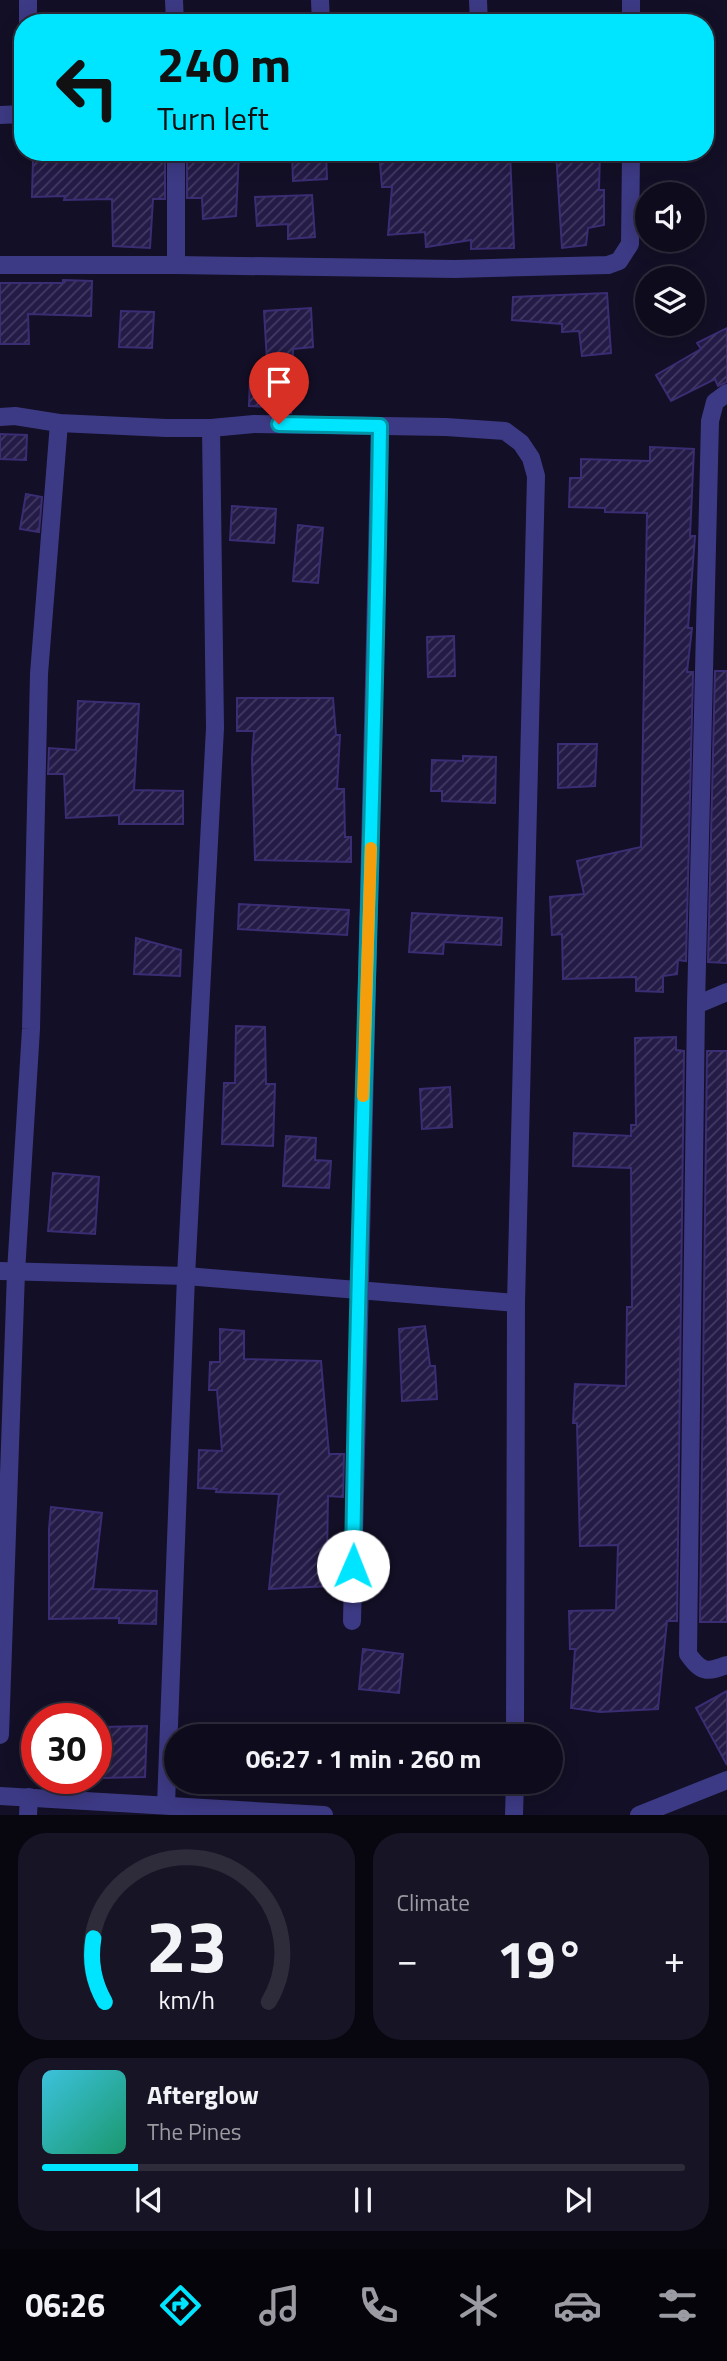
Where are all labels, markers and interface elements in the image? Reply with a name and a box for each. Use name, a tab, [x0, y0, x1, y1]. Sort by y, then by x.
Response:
text: 240 m	[157, 26, 291, 101]
icon: left	[42, 42, 133, 133]
text: Turn left	[157, 94, 269, 142]
map controls	[635, 182, 705, 336]
button: sound	[635, 182, 705, 252]
button: layers	[635, 266, 705, 336]
pin	[249, 352, 309, 424]
icon: arrive	[260, 363, 298, 401]
position arrow	[316, 1529, 390, 1603]
speed limit sign: 30	[21, 1703, 112, 1794]
text: 06:27 · 1 min · 260 m	[246, 1739, 481, 1778]
text: Climate	[397, 1885, 470, 1920]
text: 23	[145, 1891, 227, 2001]
text: 19°	[497, 1919, 584, 1998]
text: −	[397, 1930, 418, 1988]
text: +	[664, 1930, 685, 1988]
text: km/h	[158, 1981, 215, 2019]
text: Afterglow	[147, 2075, 259, 2114]
text: The Pines	[147, 2114, 241, 2149]
icon: previous	[130, 2181, 168, 2219]
icon: pause	[344, 2181, 382, 2219]
icon: next	[559, 2181, 597, 2219]
text: 06:26	[25, 2281, 105, 2329]
icon: directions	[156, 2281, 205, 2330]
icon: music	[255, 2281, 304, 2330]
icon: phone	[354, 2281, 403, 2330]
icon: climate	[454, 2281, 503, 2330]
icon: car	[553, 2281, 602, 2330]
icon: filters	[653, 2281, 702, 2330]

